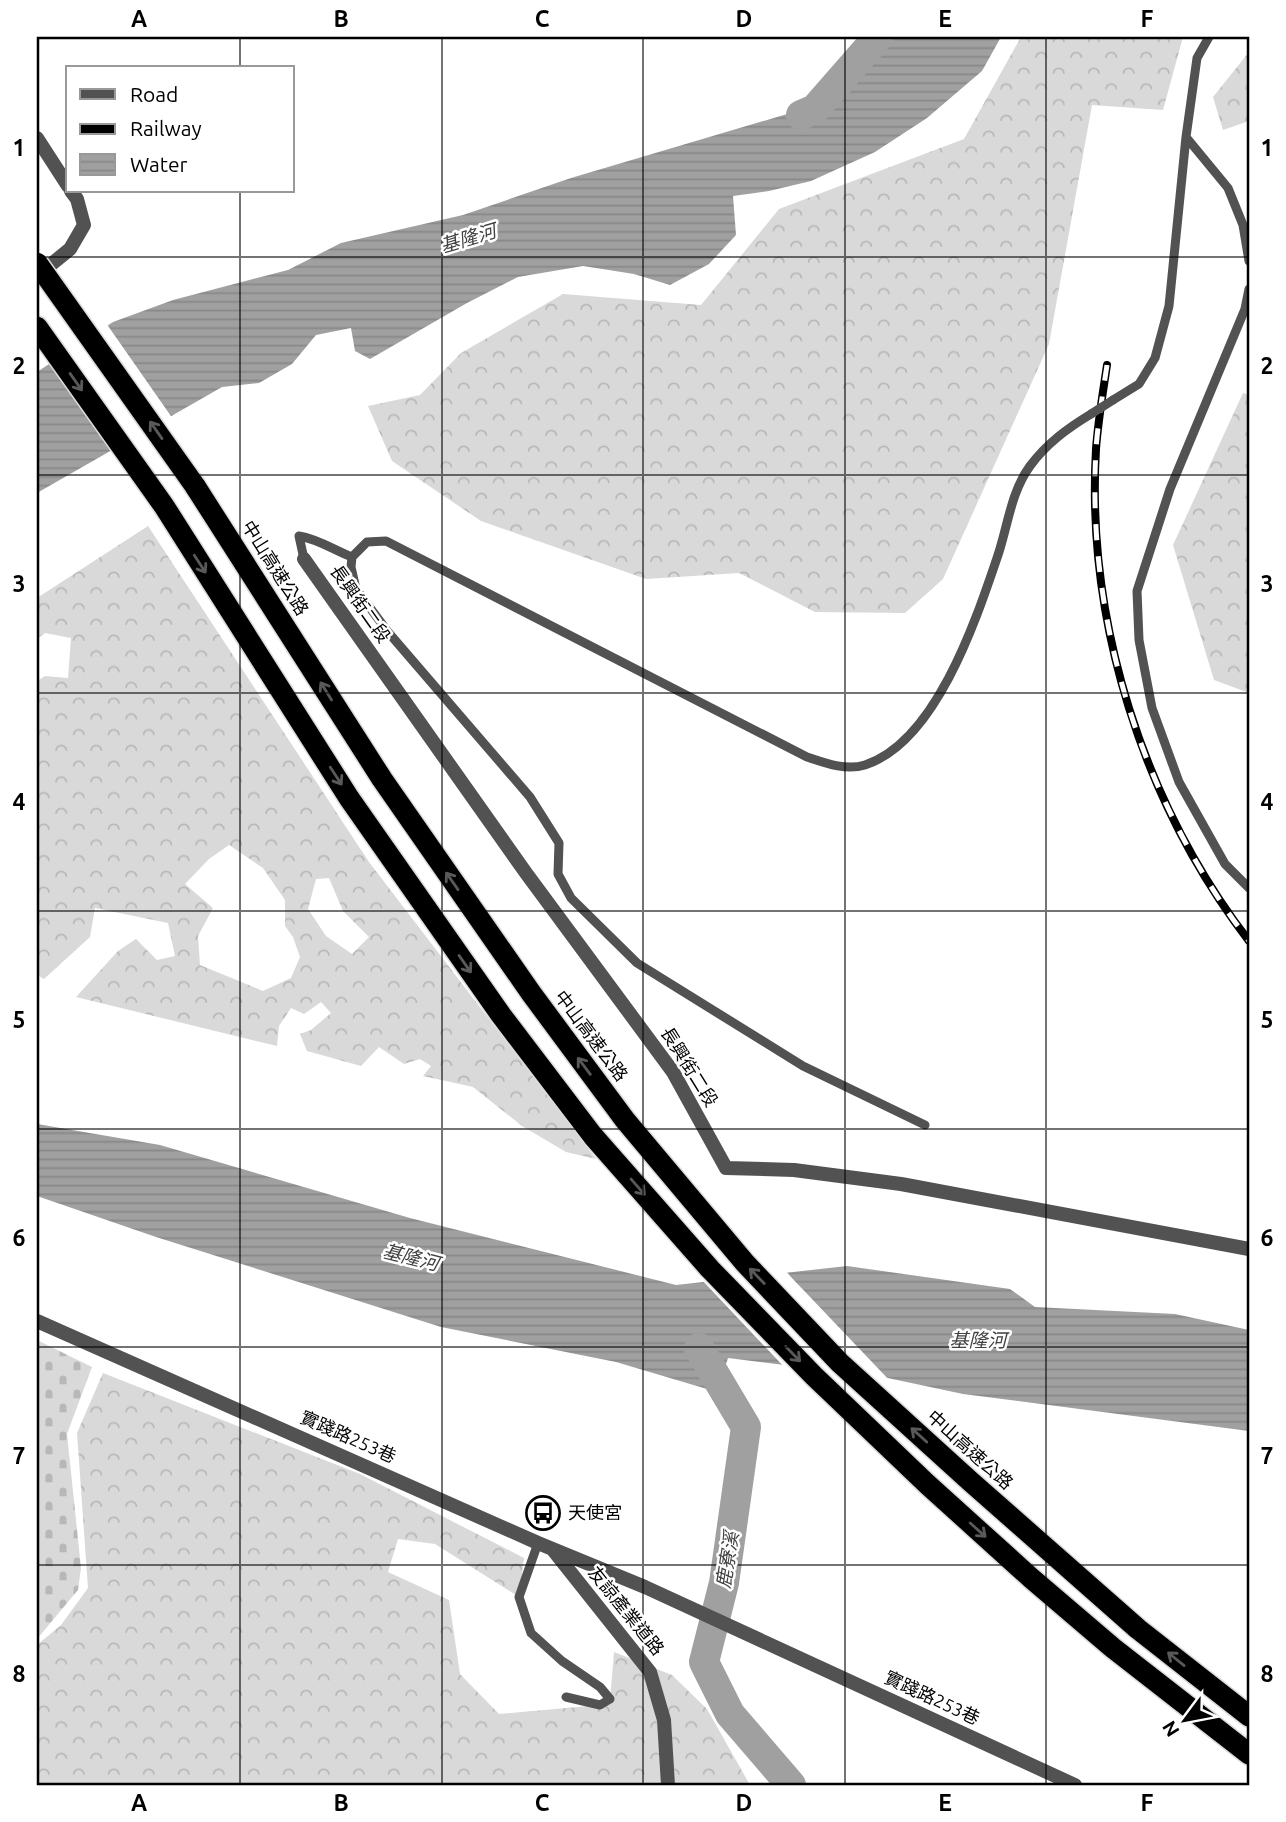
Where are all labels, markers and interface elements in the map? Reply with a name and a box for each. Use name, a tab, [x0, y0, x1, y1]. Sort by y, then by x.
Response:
text: A	[131, 6, 147, 31]
text: B	[333, 6, 349, 31]
text: C	[535, 6, 550, 31]
text: D	[736, 6, 752, 31]
text: E	[938, 6, 952, 31]
text: F	[1141, 6, 1154, 31]
legend	[66, 66, 294, 192]
text: Road	[130, 82, 178, 106]
text: Railway	[130, 116, 202, 140]
text: 1	[13, 135, 25, 160]
text: 1	[1261, 135, 1273, 160]
text: Water	[130, 152, 188, 176]
water label: 基隆河	[438, 218, 502, 257]
text: 2	[13, 353, 25, 378]
text: 2	[1261, 353, 1273, 378]
one-way arrow	[69, 372, 83, 391]
one-way arrow	[148, 421, 163, 440]
street label: 中山高速公路	[239, 516, 313, 619]
one-way arrow	[193, 554, 208, 573]
street label: 長興街二段	[327, 561, 395, 646]
text: 3	[13, 571, 25, 596]
text: 3	[1261, 571, 1273, 596]
one-way arrow	[319, 682, 333, 702]
one-way arrow	[329, 766, 343, 786]
text: 4	[13, 789, 26, 814]
text: 4	[1261, 789, 1274, 814]
one-way arrow	[445, 871, 459, 891]
one-way arrow	[458, 953, 472, 973]
street label: 中山高速公路	[551, 986, 632, 1085]
text: 5	[13, 1007, 25, 1032]
text: 5	[1261, 1007, 1273, 1032]
street label: 長興街二段	[658, 1023, 722, 1110]
one-way arrow	[577, 1057, 592, 1075]
one-way arrow	[630, 1178, 646, 1196]
text: 6	[13, 1225, 26, 1250]
text: 6	[1261, 1225, 1274, 1250]
water label: 基隆河	[381, 1239, 445, 1276]
one-way arrow	[749, 1268, 766, 1285]
water label: 基隆河	[949, 1329, 1010, 1351]
one-way arrow	[784, 1345, 801, 1362]
street label: 實踐路253巷	[298, 1406, 399, 1466]
street label: 中山高速公路	[924, 1406, 1017, 1493]
one-way arrow	[910, 1427, 928, 1443]
text: 7	[13, 1443, 25, 1468]
text: 7	[1261, 1443, 1273, 1468]
bus stop icon: 天使宮	[524, 1494, 562, 1532]
place label: 天使宮	[568, 1502, 622, 1522]
one-way arrow	[968, 1522, 986, 1538]
water label: 鹿寮溪	[712, 1527, 743, 1590]
street label: 友諒產業道路	[585, 1562, 669, 1659]
one-way arrow	[1168, 1652, 1186, 1667]
text: 8	[13, 1661, 25, 1686]
text: 8	[1261, 1661, 1273, 1686]
street label: 實踐路253巷	[882, 1666, 983, 1728]
north arrow	[1150, 1686, 1220, 1756]
text: N	[1157, 1717, 1184, 1741]
text: A	[131, 1790, 147, 1815]
text: B	[333, 1790, 349, 1815]
text: C	[535, 1790, 550, 1815]
text: D	[736, 1790, 752, 1815]
text: E	[938, 1790, 952, 1815]
text: F	[1141, 1790, 1154, 1815]

